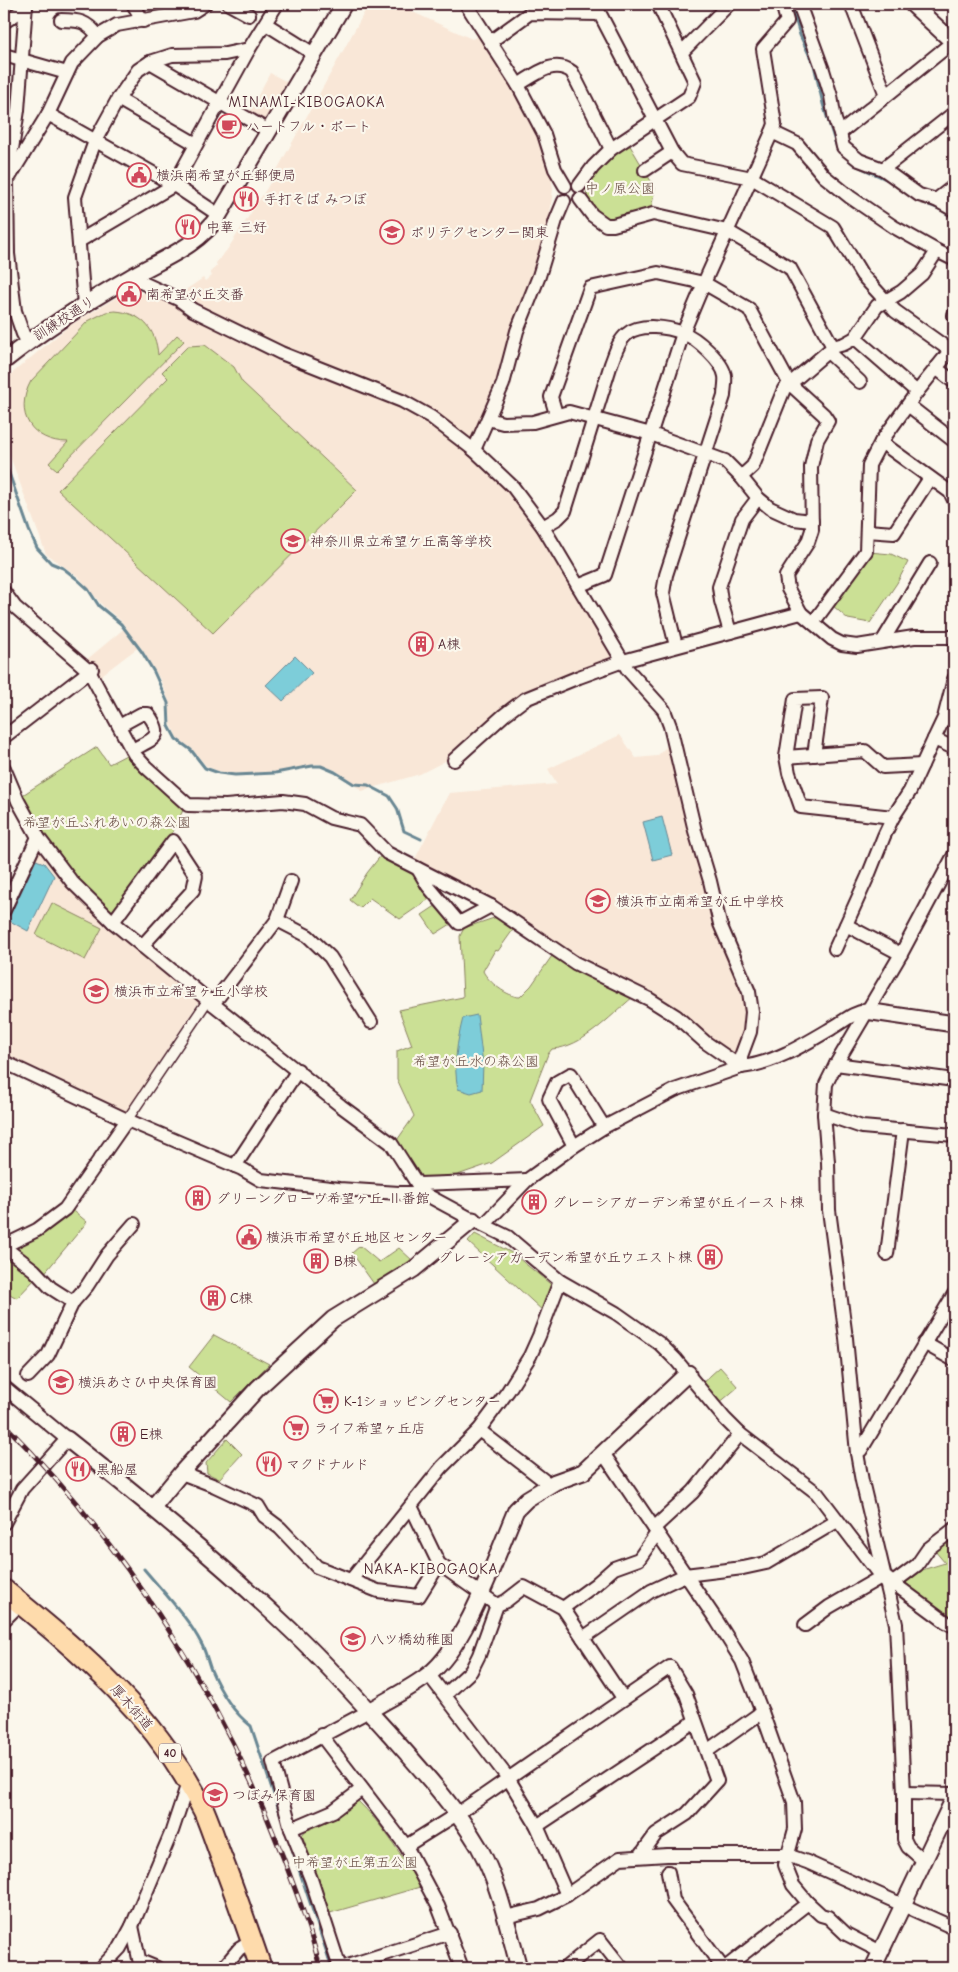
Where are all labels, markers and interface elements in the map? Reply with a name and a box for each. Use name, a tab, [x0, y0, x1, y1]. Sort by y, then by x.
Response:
district label: MINAMI-KIBOGAOKA	[229, 93, 385, 111]
cafe icon: ハートフル・ポート	[216, 113, 242, 139]
place label: ハートフル・ポート	[246, 118, 371, 135]
public building icon: 横浜南希望が丘郵便局	[126, 162, 152, 188]
place label: 横浜南希望が丘郵便局	[156, 167, 296, 184]
park label: 中ノ原公園	[585, 180, 655, 197]
restaurant icon: 手打そば みつぼ	[233, 186, 259, 212]
place label: 手打そば みつぼ	[264, 191, 367, 208]
restaurant icon: 中華 三好	[175, 214, 201, 240]
place label: 中華 三好	[206, 219, 267, 236]
school or university icon: ポリテクセンター関東	[379, 219, 405, 245]
place label: ポリテクセンター関東	[410, 224, 549, 241]
public building icon: 南希望が丘交番	[116, 281, 142, 307]
place label: 南希望が丘交番	[146, 286, 244, 303]
street label: 訓練校通り	[30, 292, 98, 345]
school or university icon: 神奈川県立希望ケ丘高等学校	[280, 528, 306, 554]
place label: 神奈川県立希望ケ丘高等学校	[310, 533, 492, 550]
building icon: A棟	[408, 631, 434, 657]
place label: A棟	[438, 636, 461, 653]
park label: 希望が丘ふれあいの森公園	[23, 814, 191, 831]
school or university icon: 横浜市立南希望が丘中学校	[585, 888, 611, 914]
place label: 横浜市立南希望が丘中学校	[616, 893, 784, 910]
school or university icon: 横浜市立希望ヶ丘小学校	[83, 978, 109, 1004]
place label: 横浜市立希望ヶ丘小学校	[114, 983, 268, 1000]
park label: 希望が丘水の森公園	[413, 1053, 539, 1070]
building icon: グリーングローヴ希望ヶ丘 Ⅱ番館	[185, 1185, 211, 1211]
building icon: グレーシアガーデン希望が丘イースト棟	[521, 1189, 547, 1215]
place label: グリーングローヴ希望ヶ丘 Ⅱ番館	[216, 1190, 430, 1207]
place label: グレーシアガーデン希望が丘イースト棟	[552, 1194, 805, 1211]
public building icon: 横浜市希望が丘地区センター	[236, 1224, 262, 1250]
place label: 横浜市希望が丘地区センター	[266, 1229, 447, 1246]
building icon: グレーシアガーデン希望が丘ウエスト棟	[697, 1244, 723, 1270]
building icon: B棟	[303, 1248, 329, 1274]
place label: グレーシアガーデン希望が丘ウエスト棟	[438, 1249, 693, 1266]
place label: B棟	[334, 1253, 358, 1270]
building icon: C棟	[200, 1285, 226, 1311]
place label: C棟	[230, 1290, 254, 1307]
school or university icon: 横浜あさひ中央保育園	[48, 1369, 74, 1395]
place label: 横浜あさひ中央保育園	[78, 1374, 217, 1391]
supermarket icon: K-1ショッピングセンター	[313, 1388, 339, 1414]
place label: K-1ショッピングセンター	[344, 1393, 501, 1410]
supermarket icon: ライフ希望ヶ丘店	[283, 1415, 309, 1441]
place label: ライフ希望ヶ丘店	[314, 1420, 425, 1437]
building icon: E棟	[110, 1421, 136, 1447]
place label: E棟	[140, 1426, 163, 1443]
restaurant icon: マクドナルド	[256, 1451, 282, 1477]
restaurant icon: 黒船屋	[65, 1456, 91, 1482]
place label: マクドナルド	[286, 1456, 369, 1473]
place label: 黒船屋	[96, 1461, 138, 1478]
district label: NAKA-KIBOGAOKA	[364, 1560, 498, 1578]
school or university icon: 八ツ橋幼稚園	[340, 1626, 366, 1652]
place label: 八ツ橋幼稚園	[370, 1631, 454, 1648]
street label: 厚木街道	[107, 1681, 156, 1734]
road number: 40	[159, 1744, 181, 1762]
school or university icon: つぼみ保育園	[202, 1782, 228, 1808]
place label: つぼみ保育園	[232, 1787, 316, 1804]
park label: 中希望が丘第五公園	[292, 1854, 418, 1871]

